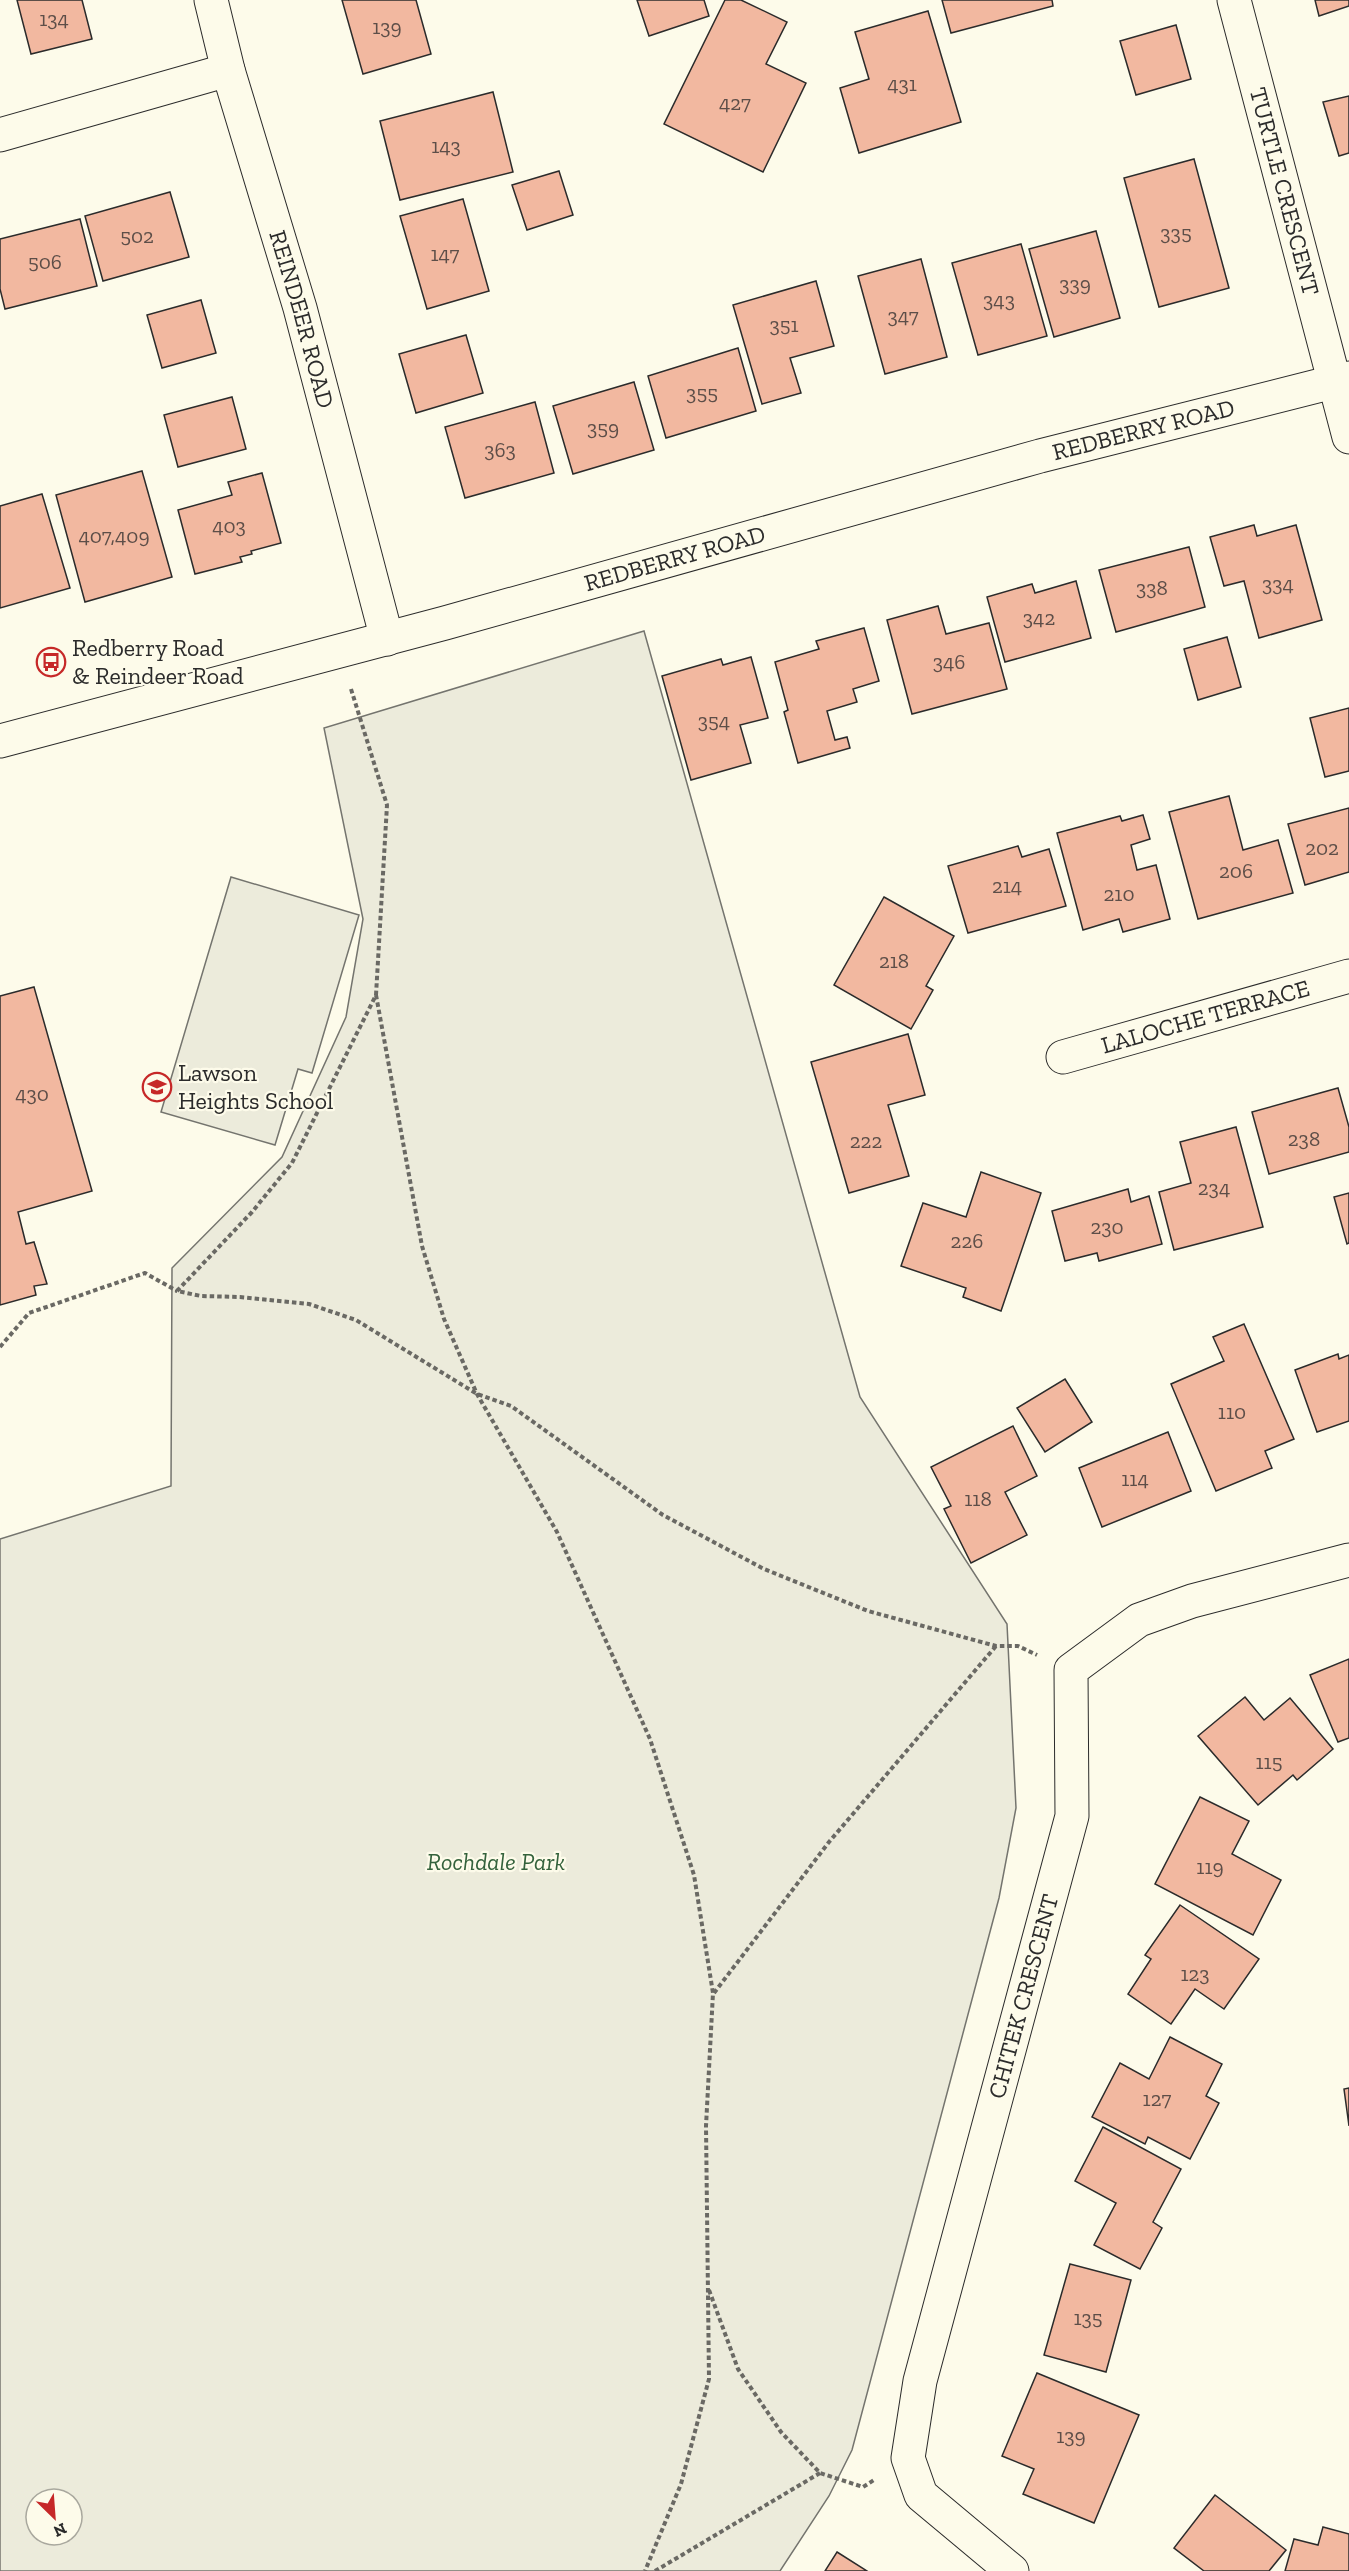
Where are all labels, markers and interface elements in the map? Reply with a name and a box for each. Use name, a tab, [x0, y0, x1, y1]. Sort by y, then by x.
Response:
house number: 134	[39, 6, 69, 31]
house number: 139	[372, 14, 402, 39]
house number: 431	[887, 71, 917, 96]
street label: TURTLE CRESCENT	[1244, 84, 1326, 299]
house number: 427	[719, 90, 751, 115]
house number: 143	[431, 133, 461, 158]
house number: 335	[1160, 220, 1192, 245]
house number: 502	[120, 223, 154, 248]
street label: REINDEER ROAD	[263, 227, 341, 411]
house number: 147	[431, 241, 460, 266]
house number: 506	[28, 249, 62, 274]
house number: 339	[1059, 271, 1091, 296]
house number: 343	[983, 287, 1015, 312]
house number: 347	[887, 303, 919, 328]
house number: 351	[769, 312, 799, 337]
house number: 355	[686, 380, 718, 405]
street label: REDBERRY ROAD	[1049, 393, 1237, 466]
house number: 359	[587, 415, 619, 440]
house number: 363	[484, 437, 516, 462]
house number: 403	[212, 513, 246, 538]
street label: REDBERRY ROAD	[581, 519, 768, 597]
house number: 407,409	[78, 523, 150, 548]
house number: 334	[1262, 571, 1294, 596]
house number: 338	[1136, 575, 1168, 600]
house number: 342	[1023, 605, 1055, 630]
place label: Redberry Road & Reindeer Road	[72, 633, 244, 690]
bus stop icon: Redberry Road & Reindeer Road	[35, 646, 67, 678]
house number: 346	[933, 649, 965, 674]
house number: 354	[698, 708, 730, 733]
house number: 202	[1305, 835, 1339, 860]
house number: 206	[1219, 858, 1253, 883]
house number: 214	[992, 873, 1022, 898]
house number: 210	[1104, 881, 1135, 906]
house number: 218	[879, 948, 909, 973]
street label: LALOCHE TERRACE	[1098, 973, 1313, 1059]
place label: Lawson Heights School	[178, 1058, 333, 1115]
school or university icon: Lawson Heights School	[141, 1071, 173, 1103]
house number: 430	[15, 1081, 49, 1106]
house number: 238	[1288, 1126, 1320, 1151]
house number: 222	[850, 1128, 882, 1153]
house number: 234	[1198, 1175, 1230, 1200]
house number: 230	[1090, 1214, 1124, 1239]
house number: 226	[951, 1228, 983, 1253]
house number: 110	[1218, 1399, 1246, 1424]
house number: 114	[1121, 1466, 1149, 1491]
house number: 118	[964, 1486, 992, 1511]
house number: 115	[1256, 1749, 1282, 1774]
park label: Rochdale Park	[427, 1847, 565, 1876]
house number: 119	[1196, 1854, 1224, 1879]
street label: CHITEK CRESCENT	[982, 1891, 1064, 2102]
house number: 123	[1180, 1961, 1210, 1986]
house number: 127	[1143, 2086, 1172, 2111]
house number: 135	[1073, 2305, 1103, 2330]
house number: 139	[1056, 2423, 1086, 2448]
north arrow	[24, 2487, 84, 2547]
text: N	[51, 2519, 70, 2541]

